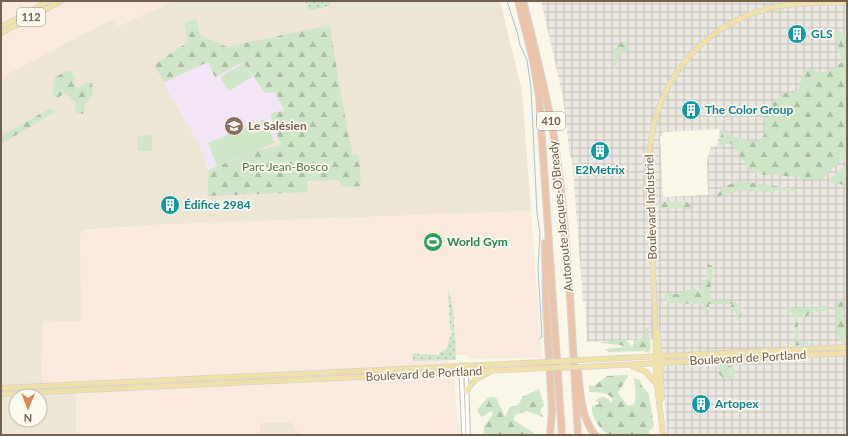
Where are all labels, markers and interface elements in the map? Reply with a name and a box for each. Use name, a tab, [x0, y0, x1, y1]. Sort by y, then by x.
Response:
road number: 112	[17, 8, 45, 26]
building icon: GLS	[786, 23, 808, 45]
place label: GLS	[811, 26, 833, 41]
building icon: The Color Group	[680, 99, 702, 121]
place label: The Color Group	[705, 102, 793, 117]
road number: 410	[537, 112, 565, 130]
school or university icon: Le Salésien	[223, 115, 245, 137]
place label: Le Salésien	[248, 118, 307, 133]
street label: Autoroute Jacques-O'Bready	[545, 139, 576, 292]
building icon: E2Metrix	[589, 140, 611, 162]
street label: Boulevard Industriel	[641, 154, 660, 260]
park label: Parc Jean-Bosco	[242, 159, 328, 174]
place label: E2Metrix	[575, 162, 626, 177]
building icon: Édifice 2984	[159, 194, 181, 216]
place label: Édifice 2984	[184, 197, 251, 212]
sports icon: World Gym	[422, 231, 444, 253]
place label: World Gym	[447, 234, 508, 249]
street label: Boulevard de Portland	[689, 347, 807, 368]
street label: Boulevard de Portland	[365, 363, 483, 384]
north arrow	[8, 388, 48, 428]
building icon: Artopex	[690, 393, 712, 415]
place label: Artopex	[714, 396, 759, 411]
text: N	[23, 412, 32, 425]

